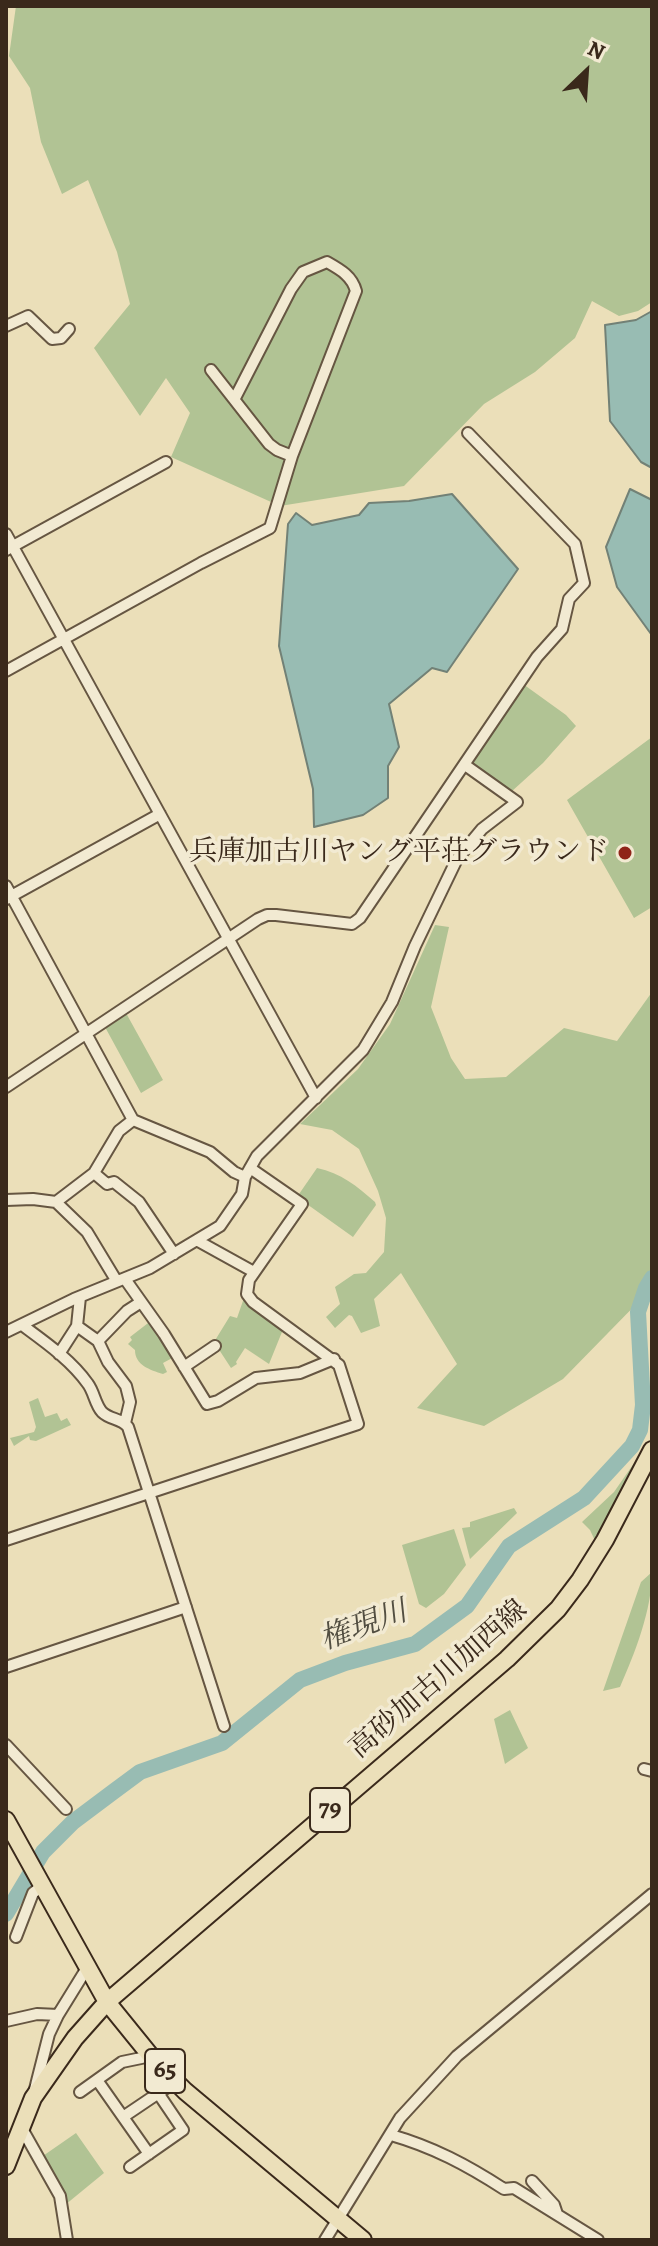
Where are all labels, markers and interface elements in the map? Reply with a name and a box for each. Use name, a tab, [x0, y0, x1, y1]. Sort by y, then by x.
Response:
north arrow	[546, 32, 626, 112]
text: N	[583, 33, 610, 67]
place label: 兵庫加古川ヤング平荘グラウンド	[189, 836, 609, 870]
marker: 兵庫加古川ヤング平荘グラウンド	[616, 844, 634, 862]
street label: 高砂加古川加西線	[343, 1594, 535, 1766]
water label: 権現川	[316, 1595, 412, 1659]
road number: 79	[310, 1788, 350, 1832]
road number: 65	[145, 2049, 185, 2093]

